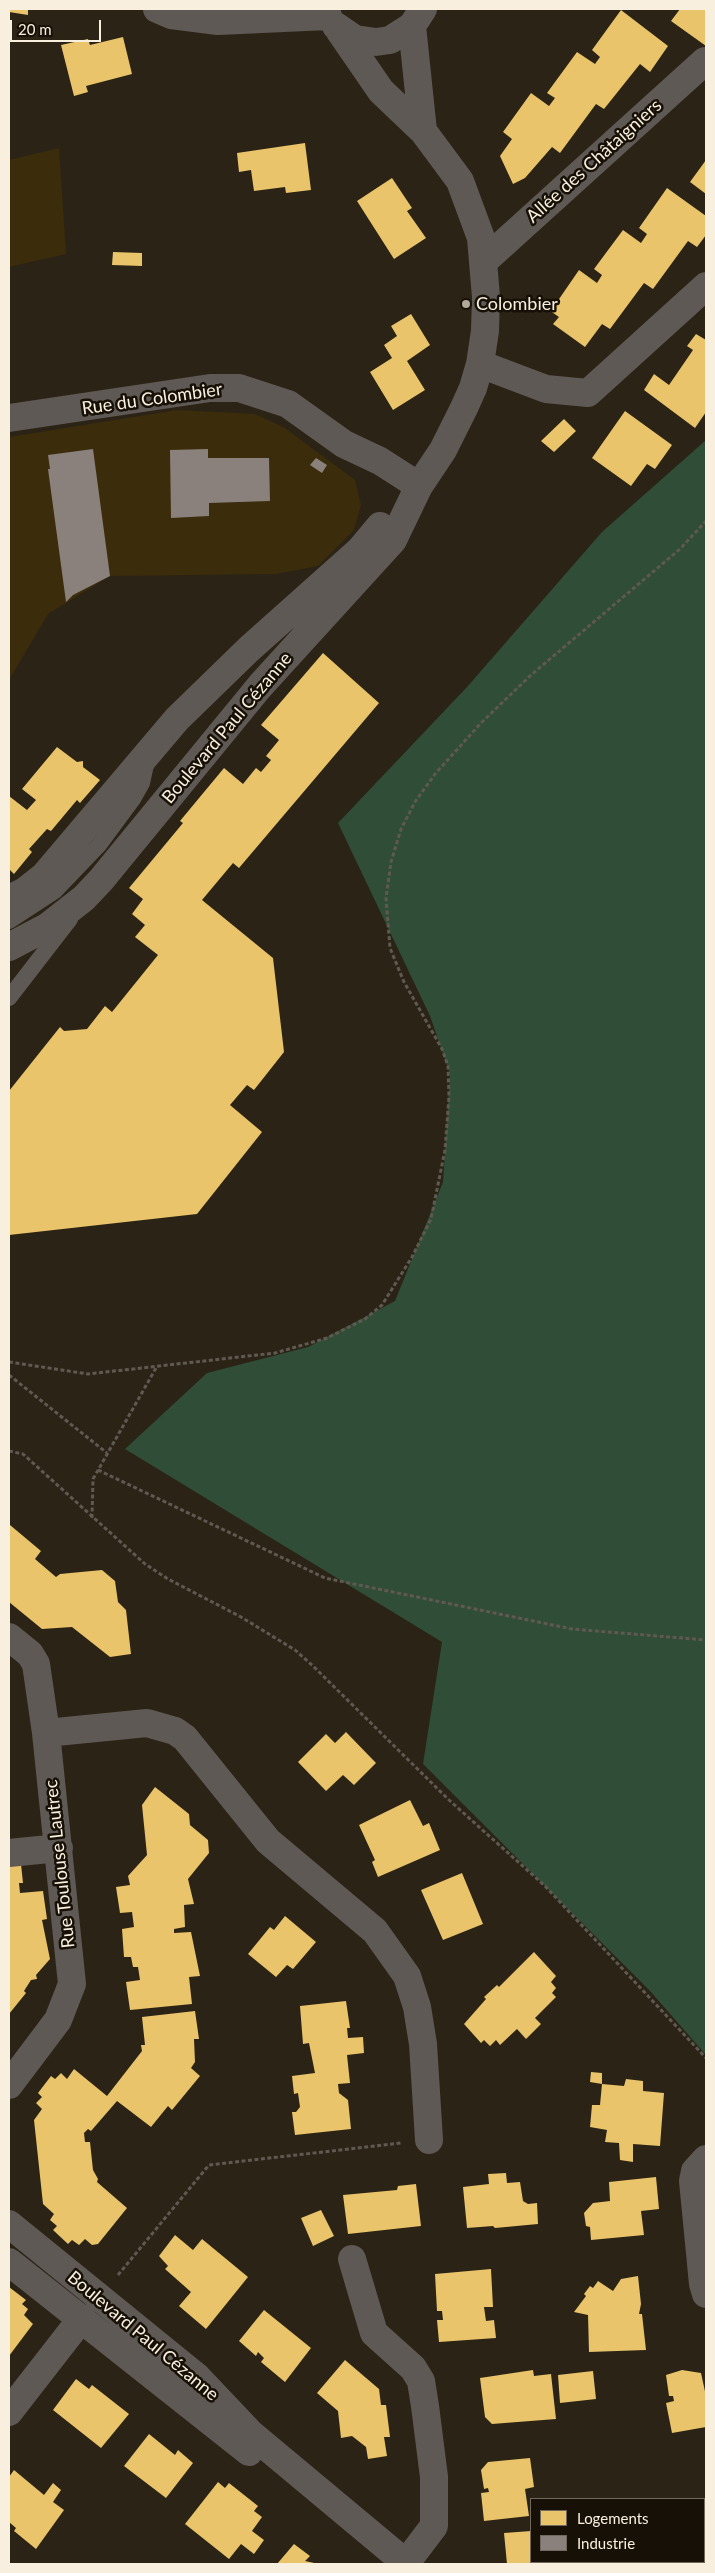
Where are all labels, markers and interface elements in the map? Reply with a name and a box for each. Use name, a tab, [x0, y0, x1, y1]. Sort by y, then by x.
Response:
scale bar	[12, 10, 104, 42]
text: 20 m	[18, 20, 52, 38]
street label: Allée des Châtaigniers	[522, 95, 666, 227]
place label: Colombier	[476, 293, 558, 315]
marker: Colombier	[460, 298, 472, 310]
street label: Rue du Colombier	[80, 378, 224, 420]
street label: Boulevard Paul Cézanne	[157, 648, 297, 808]
street label: Rue Toulouse Lautrec	[40, 1779, 80, 1949]
street label: Boulevard Paul Cézanne	[63, 2266, 223, 2406]
legend	[530, 2498, 705, 2563]
text: Logements	[577, 2509, 649, 2527]
text: Industrie	[577, 2534, 635, 2552]

